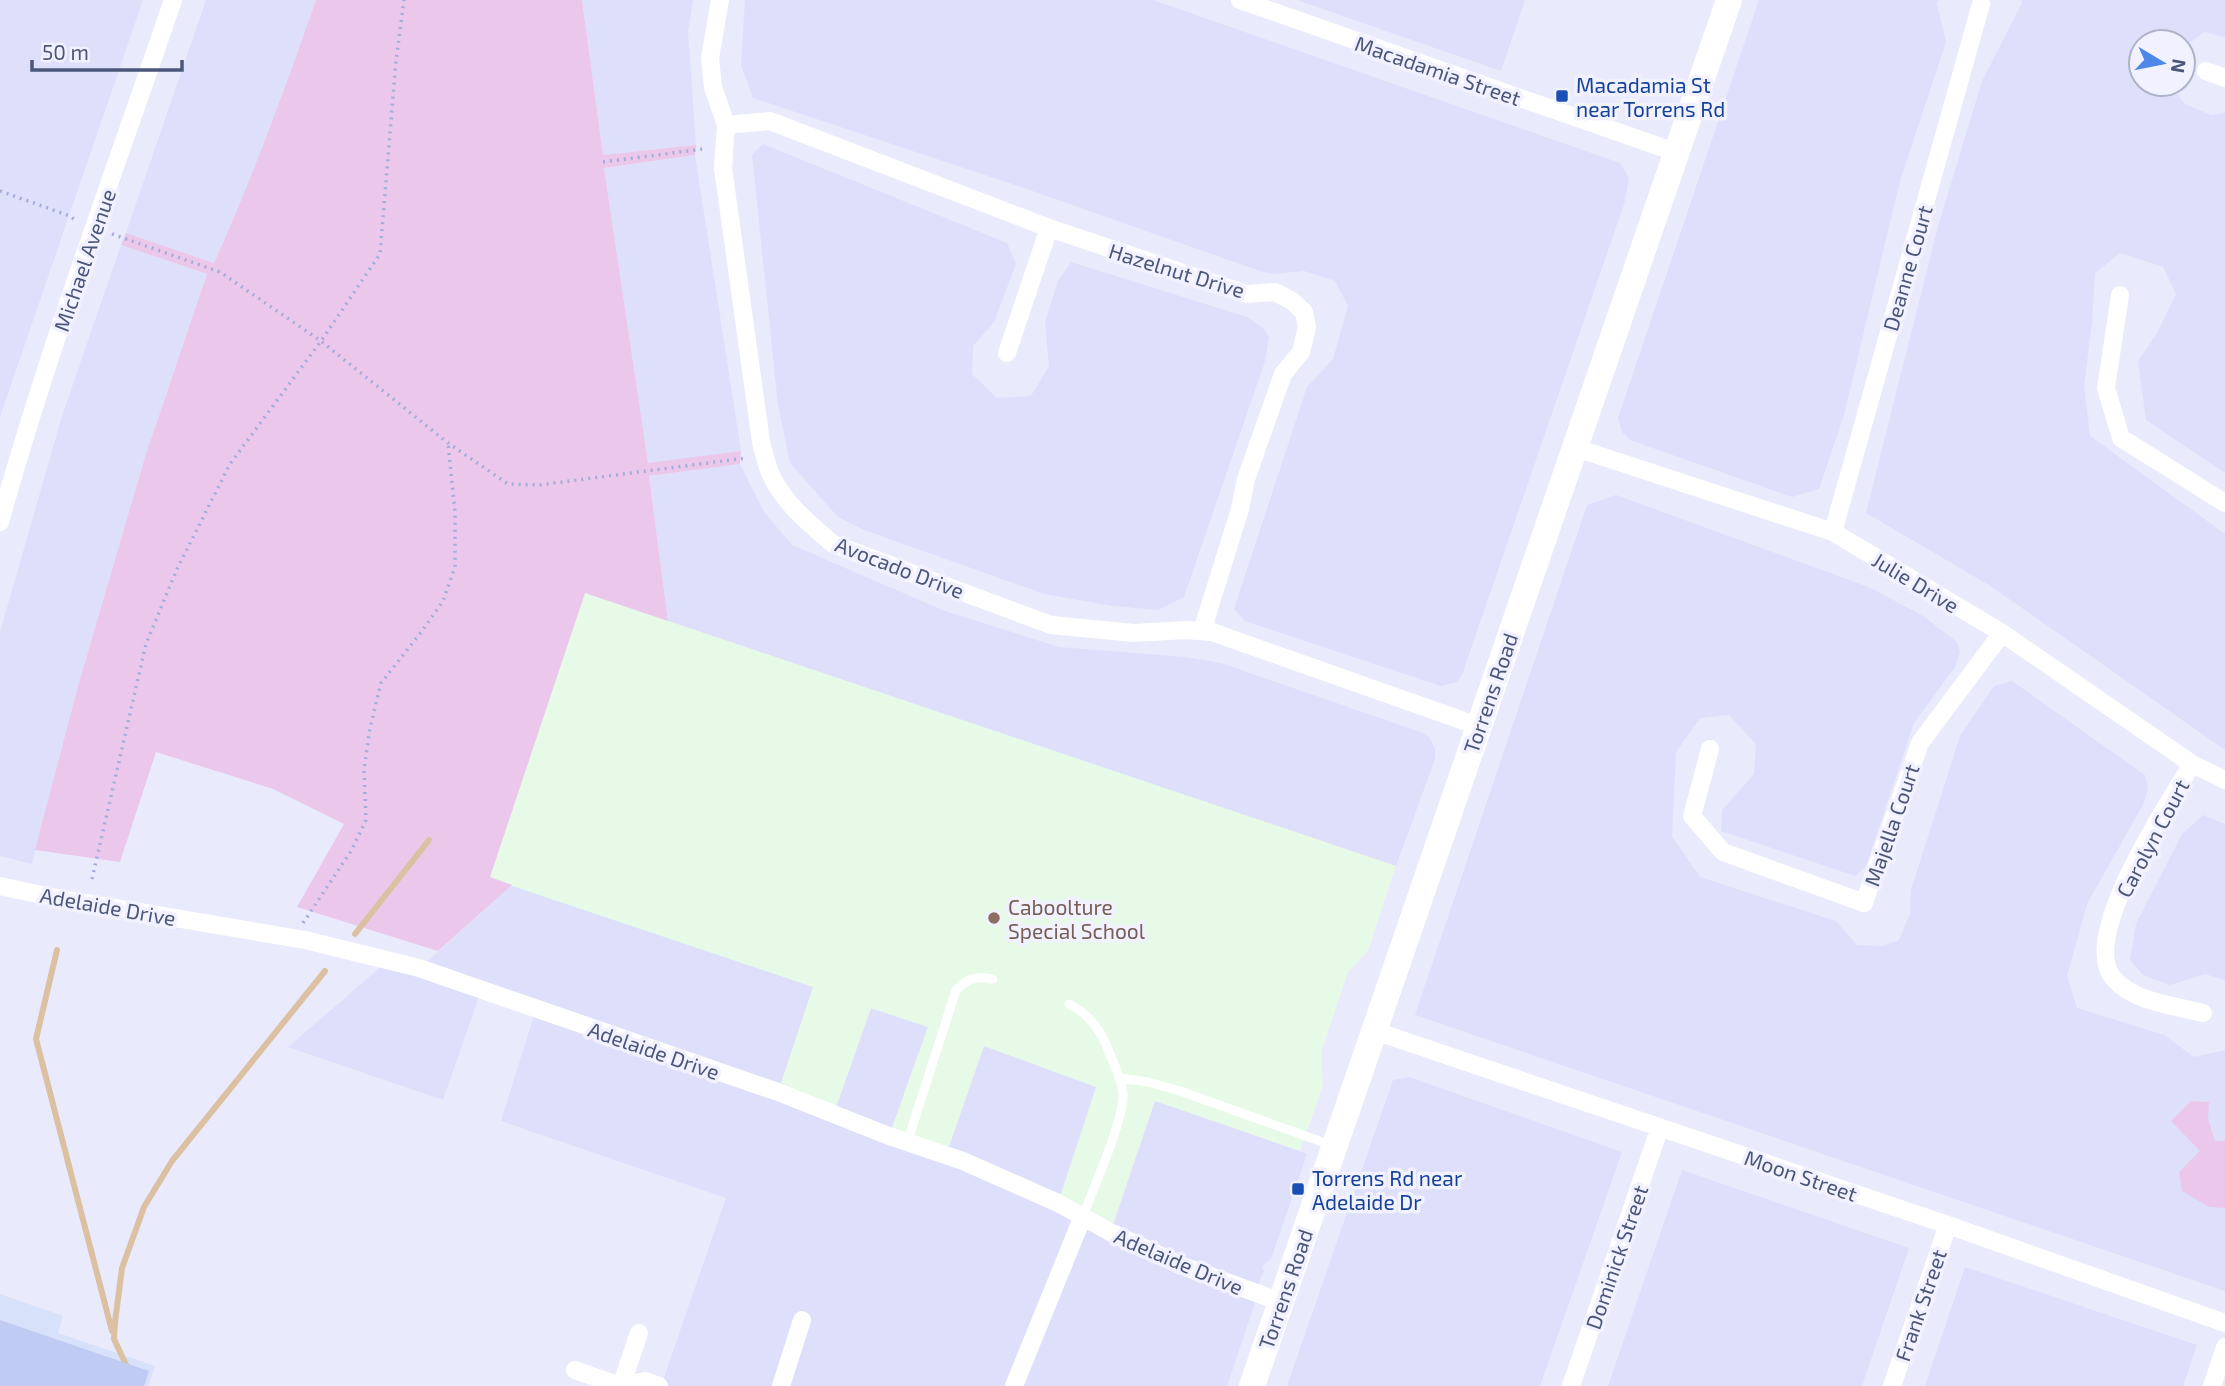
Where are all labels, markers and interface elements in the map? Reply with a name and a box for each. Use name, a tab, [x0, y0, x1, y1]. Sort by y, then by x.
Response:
scale bar	[32, 28, 182, 72]
north arrow	[2127, 28, 2197, 98]
street label: Macadamia Street	[1352, 30, 1524, 110]
text: 50 m	[42, 39, 89, 64]
text: N	[2167, 57, 2192, 75]
place label: Macadamia St near Torrens Rd	[1576, 72, 1725, 121]
marker: Macadamia St near Torrens Rd	[1554, 88, 1570, 104]
street label: Michael Avenue	[48, 185, 120, 335]
street label: Deanne Court	[1877, 202, 1937, 334]
street label: Hazelnut Drive	[1106, 238, 1248, 302]
street label: Avocado Drive	[832, 531, 968, 603]
street label: Julie Drive	[1868, 546, 1964, 618]
street label: Torrens Road	[1458, 630, 1522, 756]
street label: Majella Court	[1858, 761, 1925, 890]
street label: Carolyn Court	[2111, 775, 2193, 901]
street label: Adelaide Drive	[38, 882, 178, 930]
place label: Caboolture Special School	[1008, 894, 1146, 943]
marker: Caboolture Special School	[986, 910, 1002, 926]
street label: Adelaide Drive	[585, 1016, 723, 1084]
street label: Moon Street	[1741, 1144, 1861, 1206]
place label: Torrens Rd near Adelaide Dr	[1312, 1165, 1463, 1214]
marker: Torrens Rd near Adelaide Dr	[1290, 1181, 1306, 1197]
street label: Dominick Street	[1580, 1182, 1652, 1332]
street label: Adelaide Drive	[1111, 1223, 1247, 1299]
street label: Torrens Road	[1253, 1226, 1317, 1352]
street label: Frank Street	[1889, 1246, 1951, 1364]

